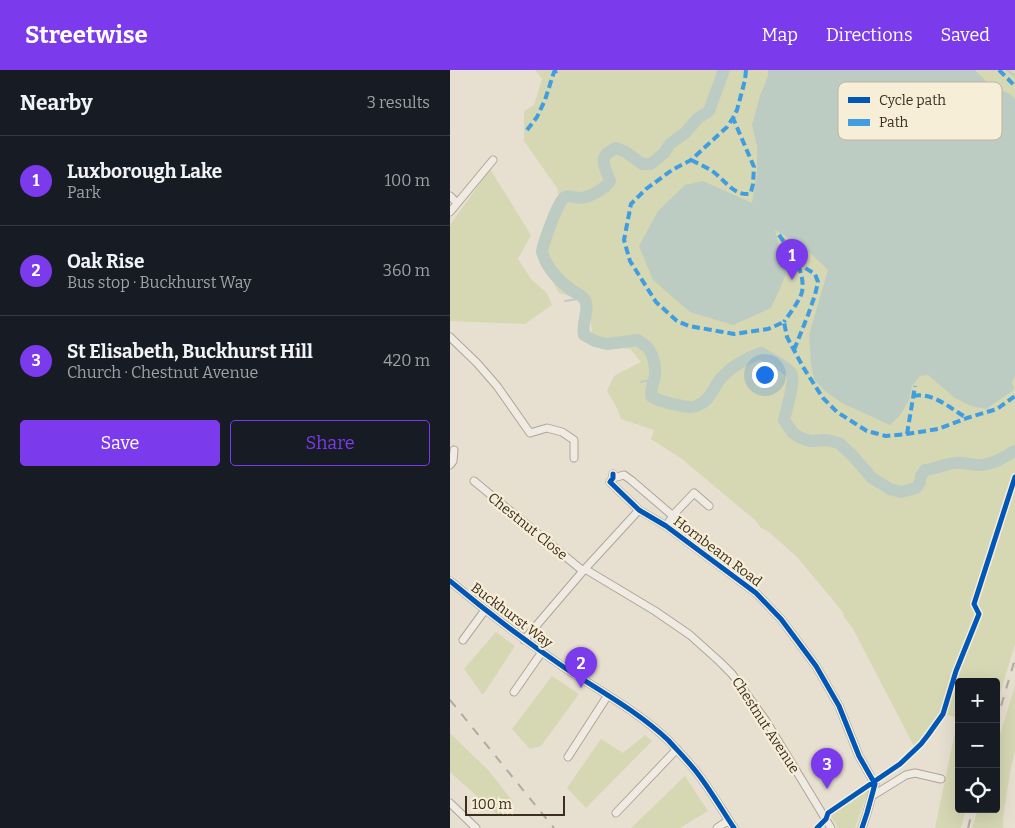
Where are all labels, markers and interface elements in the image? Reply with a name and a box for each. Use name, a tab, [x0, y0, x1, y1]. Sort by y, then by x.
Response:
text: Streetwise	[25, 21, 148, 49]
text: Map	[762, 24, 798, 46]
text: Directions	[826, 24, 913, 46]
text: Saved	[941, 24, 990, 46]
legend	[838, 82, 1002, 140]
text: Nearby	[20, 90, 93, 116]
text: Cycle path	[879, 92, 946, 109]
text: 3 results	[367, 93, 430, 112]
text: Path	[879, 114, 909, 131]
text: Luxborough Lake	[67, 160, 222, 183]
text: 1	[33, 171, 39, 190]
text: 100 m	[385, 171, 430, 190]
text: Park	[67, 183, 101, 202]
pin: 1	[776, 239, 808, 280]
text: Oak Rise	[67, 250, 144, 273]
text: 2	[31, 261, 41, 280]
text: 360 m	[383, 261, 430, 280]
text: Bus stop · Buckhurst Way	[67, 273, 251, 292]
text: St Elisabeth, Buckhurst Hill	[67, 340, 313, 363]
text: 3	[31, 351, 41, 370]
text: 420 m	[383, 351, 430, 370]
your location	[752, 362, 778, 388]
text: Church · Chestnut Avenue	[67, 363, 258, 382]
button: Save	[20, 420, 220, 466]
button: Share	[230, 420, 430, 466]
street label: Chestnut Close	[485, 489, 571, 564]
street label: Hornbeam Road	[670, 513, 765, 590]
street label: Buckhurst Way	[468, 579, 556, 652]
pin: 2	[565, 647, 597, 688]
street label: Chestnut Avenue	[728, 674, 803, 777]
map controls	[955, 678, 1000, 813]
button: +	[955, 678, 1000, 723]
button: −	[955, 723, 1000, 768]
pin: 3	[811, 748, 843, 789]
button: locate	[955, 768, 1000, 813]
scale bar	[465, 793, 565, 816]
text: 100 m	[472, 796, 512, 813]

